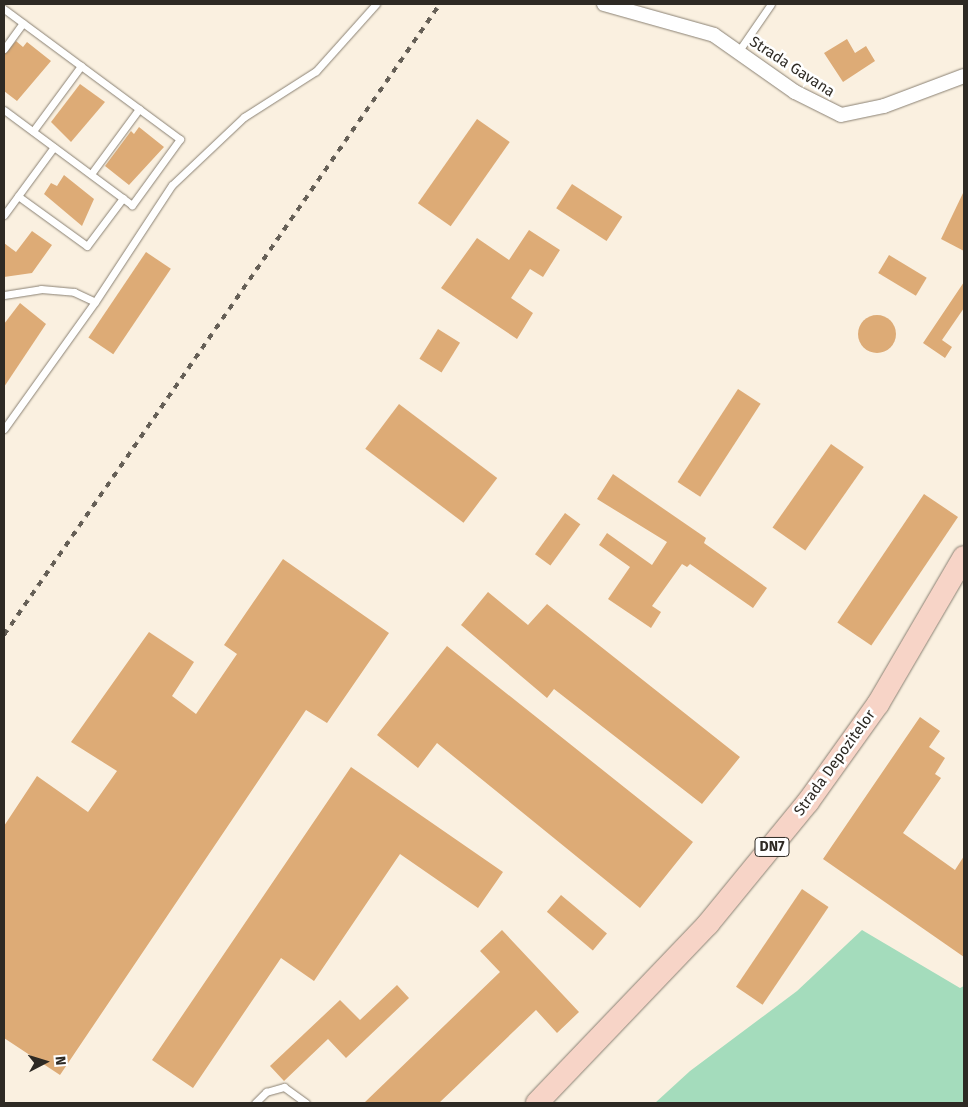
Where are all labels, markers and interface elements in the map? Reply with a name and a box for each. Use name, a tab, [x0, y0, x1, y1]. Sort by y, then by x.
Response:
street label: Strada Gavana	[746, 33, 838, 101]
street label: Strada Depozitelor	[791, 707, 879, 819]
road number: DN7	[754, 836, 790, 859]
north arrow	[20, 1037, 70, 1087]
text: N	[52, 1055, 69, 1066]

